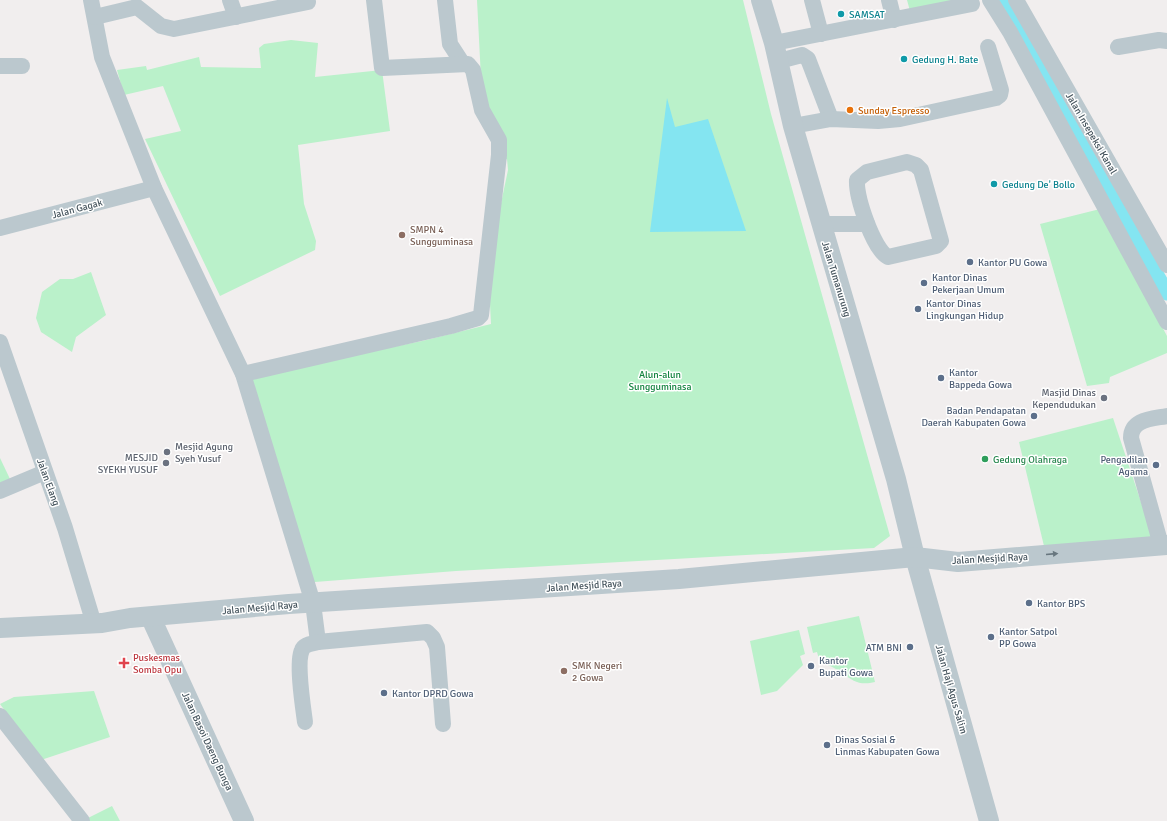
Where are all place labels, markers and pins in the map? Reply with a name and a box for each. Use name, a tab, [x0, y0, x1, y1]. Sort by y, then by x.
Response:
marker: SAMSAT	[836, 9, 846, 19]
place label: SAMSAT	[849, 9, 885, 21]
marker: Gedung H. Bate	[899, 54, 909, 64]
place label: Gedung H. Bate	[912, 54, 978, 66]
marker: Sunday Espresso	[845, 105, 855, 115]
place label: Sunday Espresso	[858, 105, 929, 117]
marker: Gedung De' Bollo	[989, 179, 999, 189]
place label: Gedung De' Bollo	[1002, 179, 1075, 191]
place label: SMPN 4 Sungguminasa	[410, 224, 473, 248]
marker: SMPN 4 Sungguminasa	[397, 230, 407, 240]
marker: Kantor PU Gowa	[965, 257, 975, 267]
place label: Kantor PU Gowa	[978, 257, 1047, 269]
place label: Kantor Dinas Pekerjaan Umum	[932, 272, 1005, 296]
marker: Kantor Dinas Pekerjaan Umum	[919, 278, 929, 288]
place label: Kantor Dinas Lingkungan Hidup	[926, 298, 1004, 322]
marker: Kantor Dinas Lingkungan Hidup	[913, 304, 923, 314]
place label: Kantor Bappeda Gowa	[949, 367, 1012, 391]
marker: Kantor Bappeda Gowa	[936, 373, 946, 383]
place label: Masjid Dinas Kependudukan	[1032, 387, 1097, 411]
marker: Masjid Dinas Kependudukan	[1099, 393, 1109, 403]
place label: Badan Pendapatan Daerah Kabupaten Gowa	[921, 405, 1026, 429]
marker: Badan Pendapatan Daerah Kabupaten Gowa	[1029, 411, 1039, 421]
place label: Mesjid Agung Syeh Yusuf	[175, 441, 233, 465]
marker: Mesjid Agung Syeh Yusuf	[162, 447, 172, 457]
place label: MESJID SYEKH YUSUF	[98, 452, 158, 476]
marker: Gedung Olahraga	[980, 454, 990, 464]
place label: Gedung Olahraga	[993, 454, 1067, 466]
place label: Pengadilan Agama	[1100, 454, 1148, 478]
marker: MESJID SYEKH YUSUF	[161, 458, 171, 468]
marker: Pengadilan Agama	[1151, 460, 1161, 470]
marker: Kantor BPS	[1024, 598, 1034, 608]
place label: Kantor BPS	[1037, 598, 1086, 610]
place label: Kantor Satpol PP Gowa	[999, 626, 1057, 650]
marker: Kantor Satpol PP Gowa	[986, 632, 996, 642]
place label: ATM BNI	[866, 642, 902, 654]
marker: ATM BNI	[905, 642, 915, 652]
place label: Puskesmas Somba Opu	[133, 652, 182, 676]
place label: Kantor Bupati Gowa	[819, 655, 873, 679]
marker: Puskesmas Somba Opu	[118, 657, 130, 669]
place label: SMK Negeri 2 Gowa	[572, 660, 622, 684]
marker: Kantor Bupati Gowa	[806, 661, 816, 671]
marker: SMK Negeri 2 Gowa	[559, 666, 569, 676]
marker: Kantor DPRD Gowa	[379, 688, 389, 698]
place label: Kantor DPRD Gowa	[392, 688, 474, 700]
place label: Dinas Sosial & Linmas Kabupaten Gowa	[835, 734, 940, 758]
marker: Dinas Sosial & Linmas Kabupaten Gowa	[822, 740, 832, 750]

